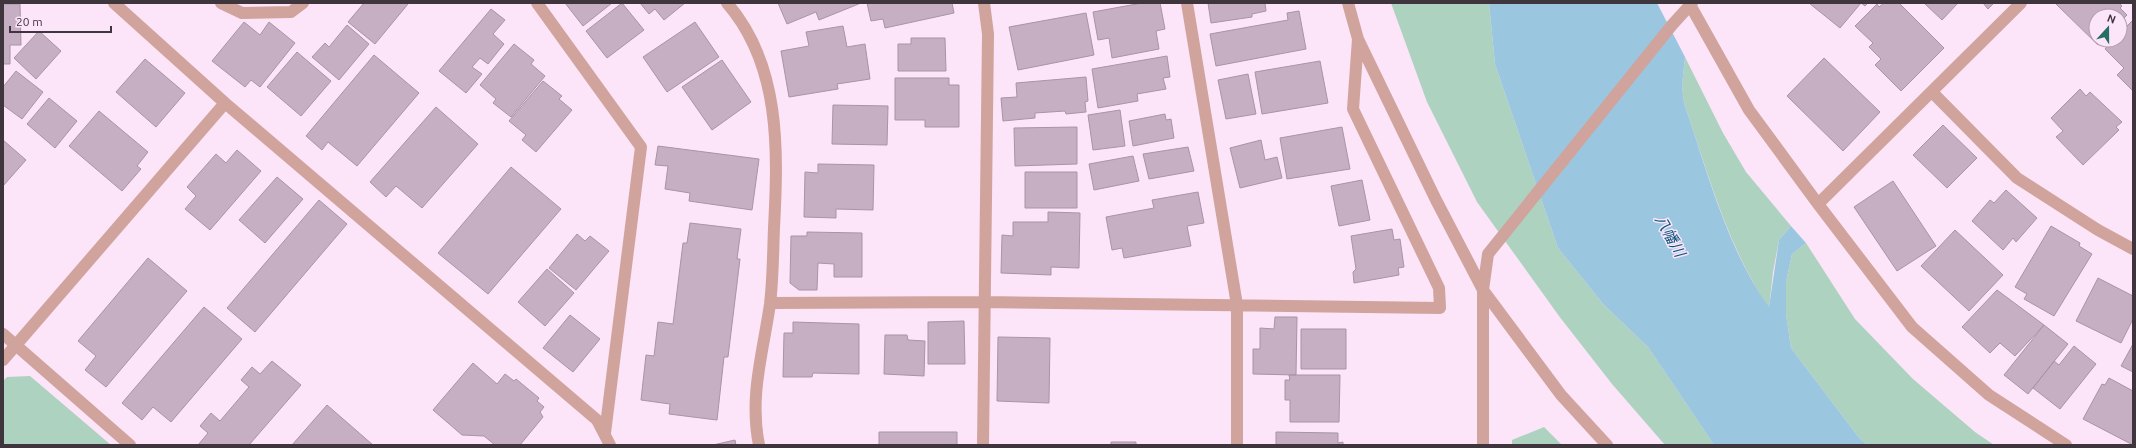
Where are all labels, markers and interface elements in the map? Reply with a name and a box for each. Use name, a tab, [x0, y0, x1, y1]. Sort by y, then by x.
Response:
scale bar	[10, 8, 111, 34]
north arrow	[2088, 8, 2128, 48]
text: N	[2106, 12, 2118, 26]
text: 20 m	[16, 15, 43, 28]
water label: 八幡川	[1652, 212, 1690, 261]

